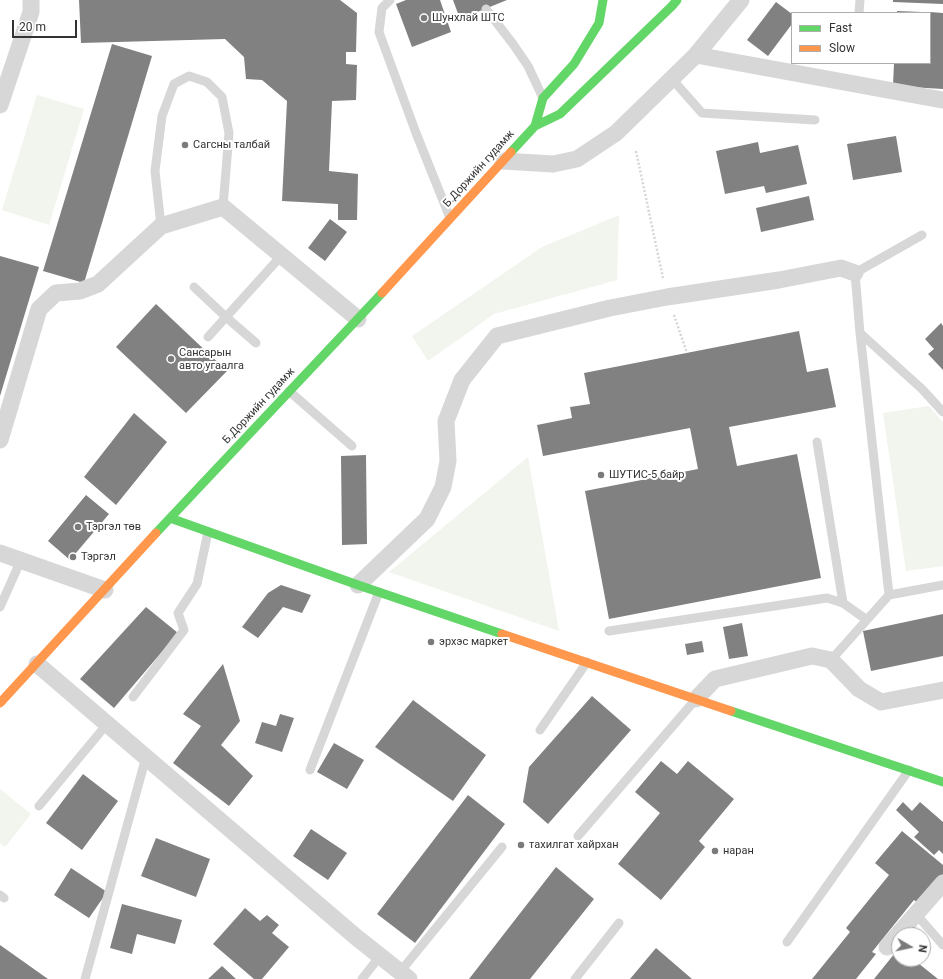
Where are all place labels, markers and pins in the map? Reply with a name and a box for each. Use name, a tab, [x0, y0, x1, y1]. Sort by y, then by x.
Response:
place label: Шунхлай ШТС	[432, 11, 505, 25]
marker: Шунхлай ШТС	[419, 13, 429, 23]
place label: Сагсны талбай	[193, 138, 270, 152]
marker: Сагсны талбай	[180, 140, 190, 150]
place label: Cансарын авто угаалга	[179, 346, 244, 372]
marker: Cансарын авто угаалга	[166, 354, 176, 364]
place label: ШУТИС-5 байр	[609, 468, 684, 482]
marker: ШУТИС-5 байр	[596, 470, 606, 480]
place label: Тэргэл төв	[86, 520, 141, 534]
marker: Тэргэл төв	[73, 522, 83, 532]
place label: Тэргэл	[81, 550, 116, 564]
marker: Тэргэл	[68, 552, 78, 562]
place label: эрхэс маркет	[439, 635, 508, 649]
marker: эрхэс маркет	[426, 637, 436, 647]
place label: тахилгат хайрхан	[529, 838, 619, 852]
marker: тахилгат хайрхан	[516, 840, 526, 850]
place label: наран	[723, 844, 754, 858]
marker: наран	[710, 846, 720, 856]

